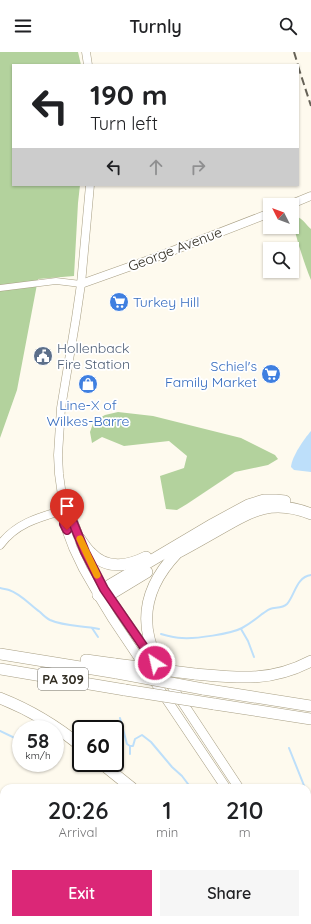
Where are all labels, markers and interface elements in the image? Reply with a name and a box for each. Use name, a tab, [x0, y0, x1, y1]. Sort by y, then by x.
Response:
icon: menu	[12, 15, 34, 37]
text: Turnly	[129, 15, 182, 38]
icon: search	[277, 15, 299, 37]
text: 190 m	[90, 77, 168, 112]
icon: left	[24, 80, 76, 132]
text: Turn left	[90, 112, 158, 135]
icon: left	[103, 156, 125, 178]
icon: ahead	[145, 156, 167, 178]
icon: right	[187, 156, 209, 178]
north arrow	[263, 198, 299, 234]
map controls	[263, 198, 299, 278]
street label: George Avenue	[125, 223, 225, 275]
button: search	[263, 242, 299, 278]
supermarket icon: Turkey Hill	[108, 291, 130, 313]
place label: Turkey Hill	[133, 293, 199, 311]
place label: Hollenback Fire Station	[57, 339, 130, 373]
public building icon: Hollenback Fire Station	[32, 345, 54, 367]
place label: Schiel's Family Market	[165, 357, 257, 391]
supermarket icon: Schiel's Family Market	[260, 363, 282, 385]
shop icon: Line-X of Wilkes-Barre	[77, 373, 99, 395]
place label: Line-X of Wilkes-Barre	[47, 396, 130, 430]
pin	[50, 489, 84, 530]
icon: arrive	[56, 495, 78, 517]
position arrow	[134, 642, 176, 684]
road number: PA 309	[38, 668, 88, 690]
speed limit sign: 60	[72, 720, 124, 772]
text: 58	[27, 728, 49, 753]
text: km/h	[25, 749, 51, 762]
text: 20:26	[48, 795, 108, 825]
text: 1	[163, 795, 172, 825]
text: 210	[226, 795, 263, 825]
text: Arrival	[59, 824, 98, 840]
text: min	[156, 824, 178, 840]
text: m	[239, 824, 251, 840]
button: Exit	[12, 870, 152, 916]
button: Share	[160, 870, 299, 916]

